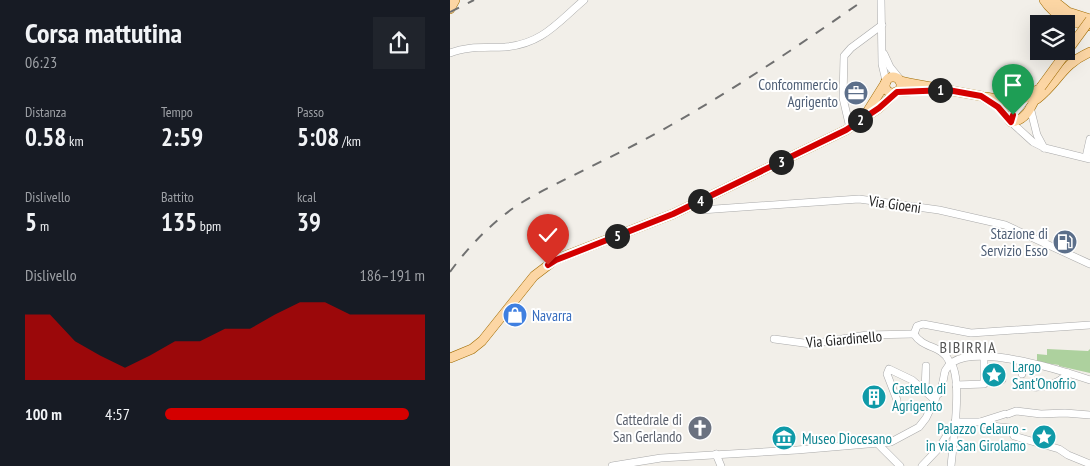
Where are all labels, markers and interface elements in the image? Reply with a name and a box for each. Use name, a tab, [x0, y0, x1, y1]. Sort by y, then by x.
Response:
text: Corsa mattutina	[25, 14, 182, 51]
map controls	[1030, 15, 1075, 60]
button: layers	[1030, 15, 1075, 60]
button: share	[373, 17, 425, 69]
text: 06:23	[25, 52, 57, 72]
pin	[992, 64, 1034, 115]
icon: arrive	[999, 71, 1027, 99]
place label: Confcommercio Agrigento	[758, 75, 838, 111]
pin: 1	[928, 78, 952, 102]
office icon: Confcommercio Agrigento	[843, 80, 869, 106]
text: 1	[937, 81, 944, 99]
text: Distanza	[25, 103, 66, 121]
text: Tempo	[161, 103, 193, 121]
text: Passo	[297, 103, 324, 121]
pin: 2	[848, 108, 872, 132]
text: 2	[857, 111, 864, 129]
text: 0.58	[25, 121, 66, 153]
text: 2:59	[161, 121, 203, 153]
text: 5:08	[297, 121, 339, 153]
text: km	[66, 132, 84, 150]
text: /km	[339, 132, 361, 150]
pin: 3	[768, 150, 794, 174]
text: 3	[778, 153, 785, 171]
text: Dislivello	[25, 188, 70, 206]
text: Battito	[161, 188, 194, 206]
text: kcal	[297, 188, 316, 206]
pin: 4	[688, 188, 712, 214]
street label: Via Gioeni	[867, 191, 922, 217]
text: 4	[697, 192, 704, 210]
text: 5	[25, 206, 37, 238]
text: 135	[161, 206, 197, 238]
text: 39	[297, 206, 321, 238]
pin	[527, 214, 569, 265]
text: m	[37, 217, 49, 235]
text: bpm	[197, 217, 221, 235]
icon: check	[534, 221, 562, 249]
pin: 5	[604, 224, 630, 248]
place label: Stazione di Servizio Esso	[981, 224, 1048, 260]
text: 5	[614, 227, 621, 245]
fuel station icon: Stazione di Servizio Esso	[1052, 229, 1078, 255]
text: Dislivello	[25, 265, 77, 285]
text: 186–191 m	[360, 265, 425, 285]
shop icon: Navarra	[502, 302, 528, 328]
place label: Navarra	[532, 306, 572, 325]
street label: Via Giardinello	[804, 326, 883, 352]
district label: BIBIRRIA	[939, 337, 997, 357]
place label: Largo Sant'Onofrio	[1012, 357, 1076, 393]
place icon: Largo Sant'Onofrio	[981, 362, 1007, 388]
place label: Castello di Agrigento	[892, 379, 946, 415]
building icon: Castello di Agrigento	[861, 384, 887, 410]
text: 100 m	[25, 404, 62, 424]
text: 4:57	[105, 404, 130, 424]
place label: Cattedrale di San Gerlando	[613, 410, 682, 446]
church icon: Cattedrale di San Gerlando	[687, 415, 713, 441]
place label: Palazzo Celauro - in via San Girolamo	[926, 419, 1026, 455]
place icon: Palazzo Celauro - in via San Girolamo	[1031, 424, 1057, 450]
museum icon: Museo Diocesano	[771, 425, 797, 451]
place label: Museo Diocesano	[802, 429, 892, 448]

